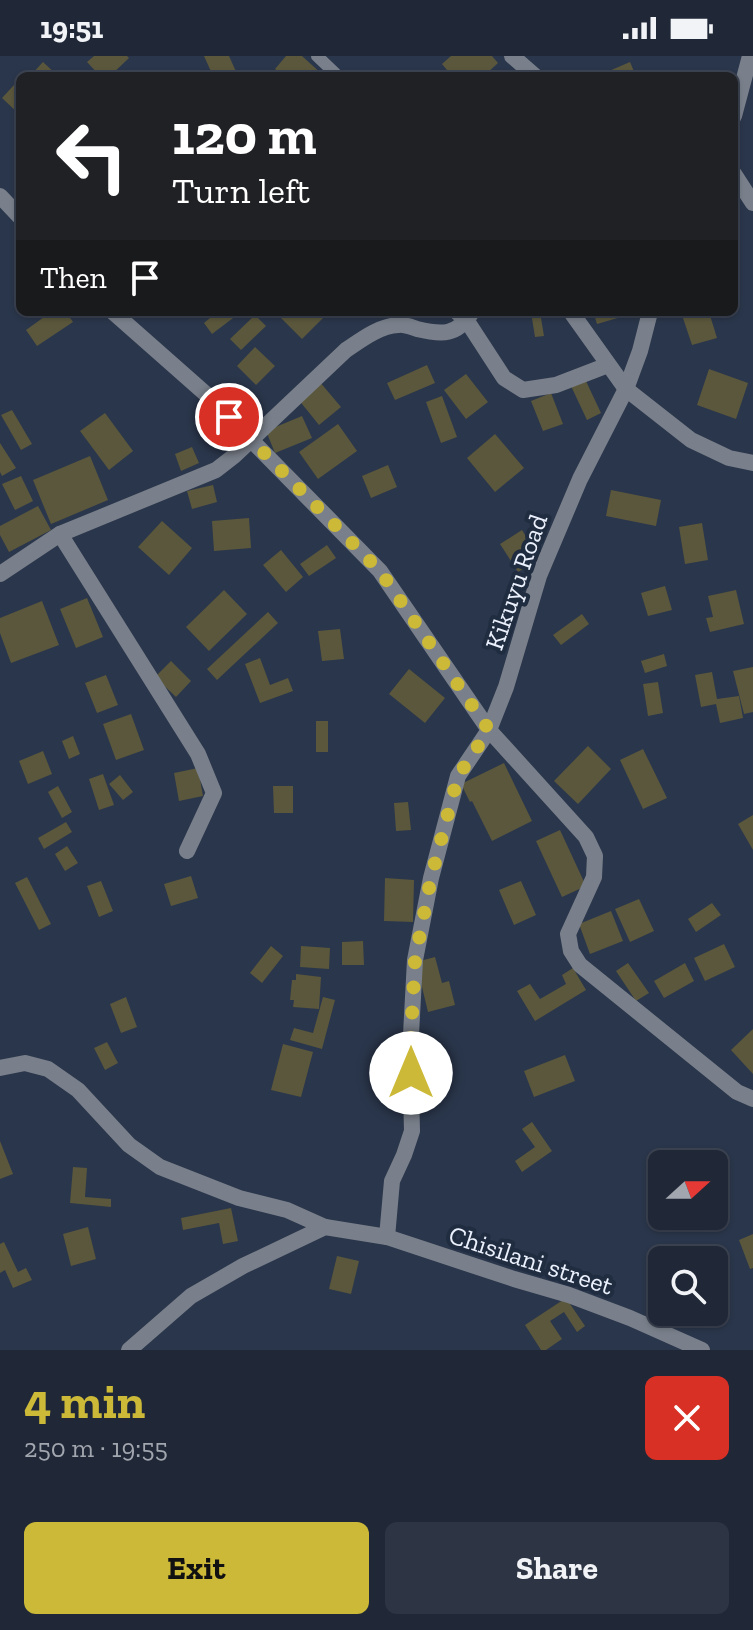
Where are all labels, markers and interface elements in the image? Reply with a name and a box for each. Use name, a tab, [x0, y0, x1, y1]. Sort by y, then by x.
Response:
text: 19:51	[40, 10, 103, 46]
text: 120 m	[172, 101, 316, 168]
icon: left	[40, 104, 144, 208]
text: Turn left	[172, 169, 310, 212]
icon: arrive	[123, 256, 167, 300]
text: Then	[40, 260, 107, 296]
pin	[195, 383, 263, 451]
icon: arrive	[207, 395, 251, 439]
street label: Kikuyu Road	[478, 510, 554, 654]
position arrow	[369, 1031, 453, 1115]
north arrow	[648, 1150, 728, 1230]
map controls	[648, 1150, 728, 1326]
street label: Chisilani street	[445, 1218, 618, 1302]
button: search	[648, 1246, 728, 1326]
text: 4 min	[24, 1373, 145, 1430]
button: close	[645, 1376, 729, 1460]
text: 250 m · 19:55	[24, 1432, 168, 1464]
button: Exit	[24, 1522, 369, 1614]
button: Share	[385, 1522, 729, 1614]

